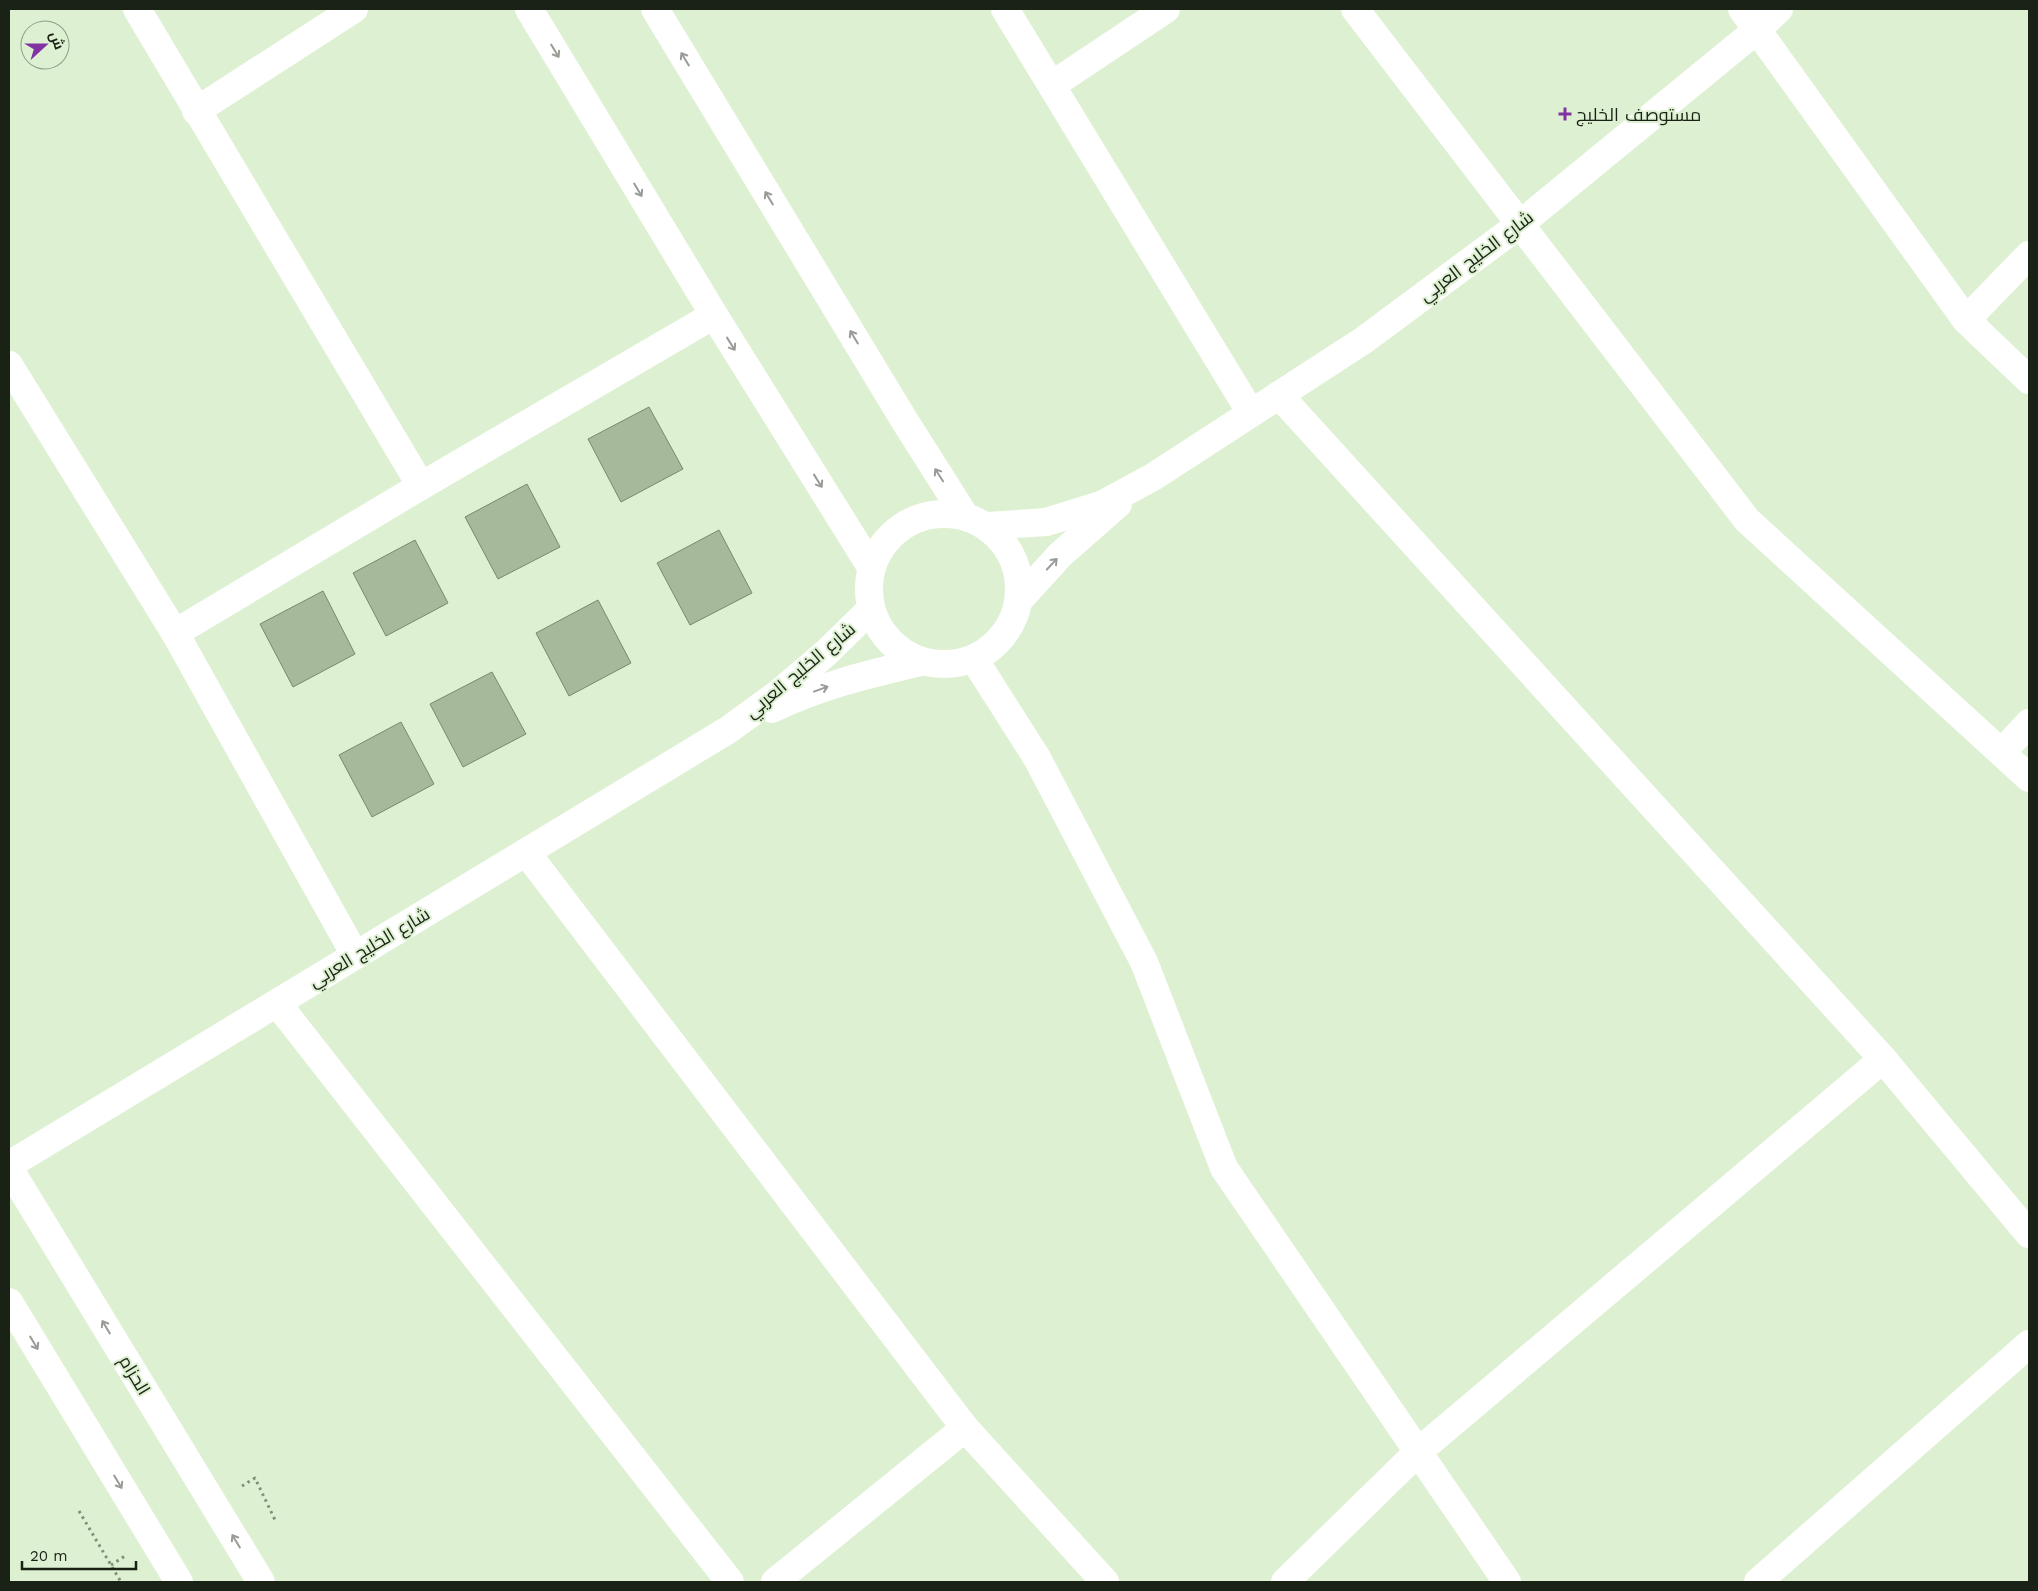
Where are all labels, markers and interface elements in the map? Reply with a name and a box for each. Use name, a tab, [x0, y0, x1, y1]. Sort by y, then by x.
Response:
north arrow	[20, 20, 70, 70]
text: ش	[46, 29, 68, 52]
one-way arrow	[550, 43, 560, 57]
one-way arrow	[680, 52, 690, 66]
place label: مستوصف الخليج	[1576, 104, 1701, 127]
marker: مستوصف الخليج	[1558, 107, 1572, 121]
one-way arrow	[634, 182, 644, 196]
one-way arrow	[764, 191, 774, 205]
street label: شارع الخليج العربي	[1415, 206, 1540, 309]
one-way arrow	[848, 330, 858, 344]
one-way arrow	[727, 336, 737, 350]
one-way arrow	[934, 468, 944, 482]
one-way arrow	[813, 474, 823, 488]
one-way arrow	[1046, 558, 1058, 570]
street label: شارع الخليج العربي	[741, 618, 862, 725]
one-way arrow	[813, 684, 828, 693]
street label: شارع الخليج العربي	[305, 903, 435, 995]
one-way arrow	[100, 1321, 110, 1335]
one-way arrow	[29, 1336, 39, 1350]
street label: الحزام	[113, 1352, 155, 1400]
one-way arrow	[114, 1475, 124, 1489]
one-way arrow	[230, 1534, 240, 1548]
scale bar	[22, 1538, 136, 1570]
text: 20 m	[30, 1547, 68, 1565]

